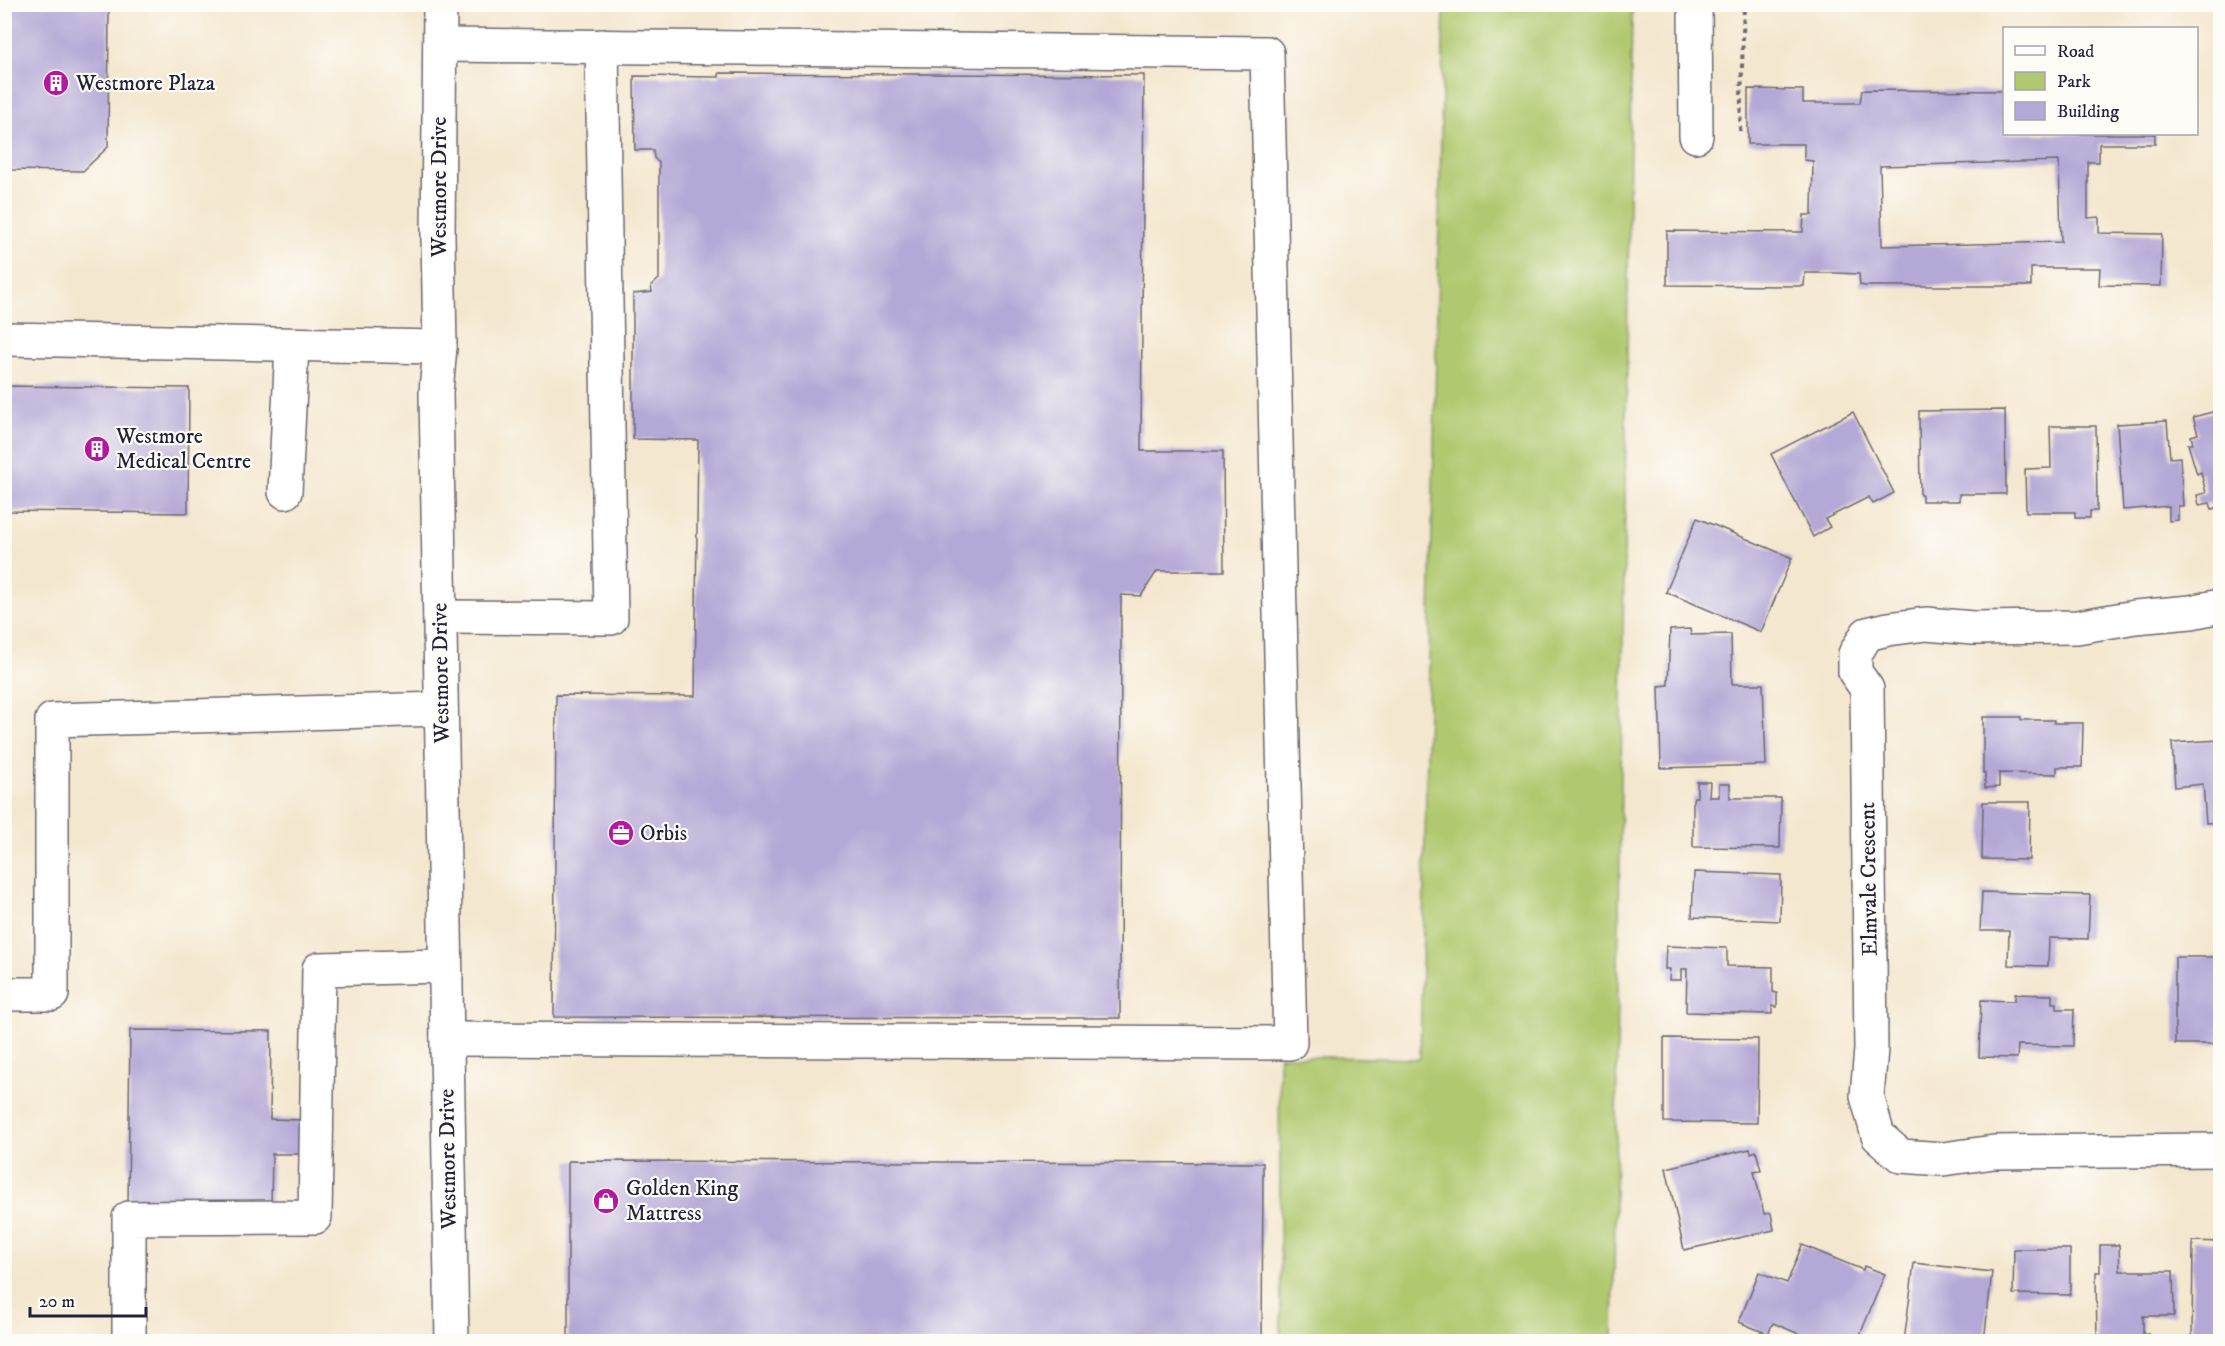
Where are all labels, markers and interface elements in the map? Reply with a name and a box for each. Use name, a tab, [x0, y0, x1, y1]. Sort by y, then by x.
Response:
legend	[2003, 27, 2198, 135]
text: Road	[2057, 41, 2094, 63]
building icon: Westmore Plaza	[41, 68, 71, 98]
place label: Westmore Plaza	[75, 70, 216, 97]
text: Park	[2057, 71, 2091, 93]
text: Building	[2057, 101, 2119, 123]
street label: Westmore Drive	[426, 117, 453, 258]
place label: Westmore Medical Centre	[115, 423, 251, 475]
building icon: Westmore Medical Centre	[82, 434, 112, 464]
street label: Westmore Drive	[426, 602, 456, 745]
street label: Elmvale Crescent	[1854, 802, 1884, 956]
office icon: Orbis	[606, 818, 636, 848]
place label: Orbis	[640, 820, 687, 847]
street label: Westmore Drive	[433, 1088, 463, 1231]
place label: Golden King Mattress	[626, 1175, 739, 1227]
shop icon: Golden King Mattress	[591, 1186, 621, 1216]
scale bar	[30, 1280, 146, 1318]
text: 20 m	[39, 1291, 75, 1313]

